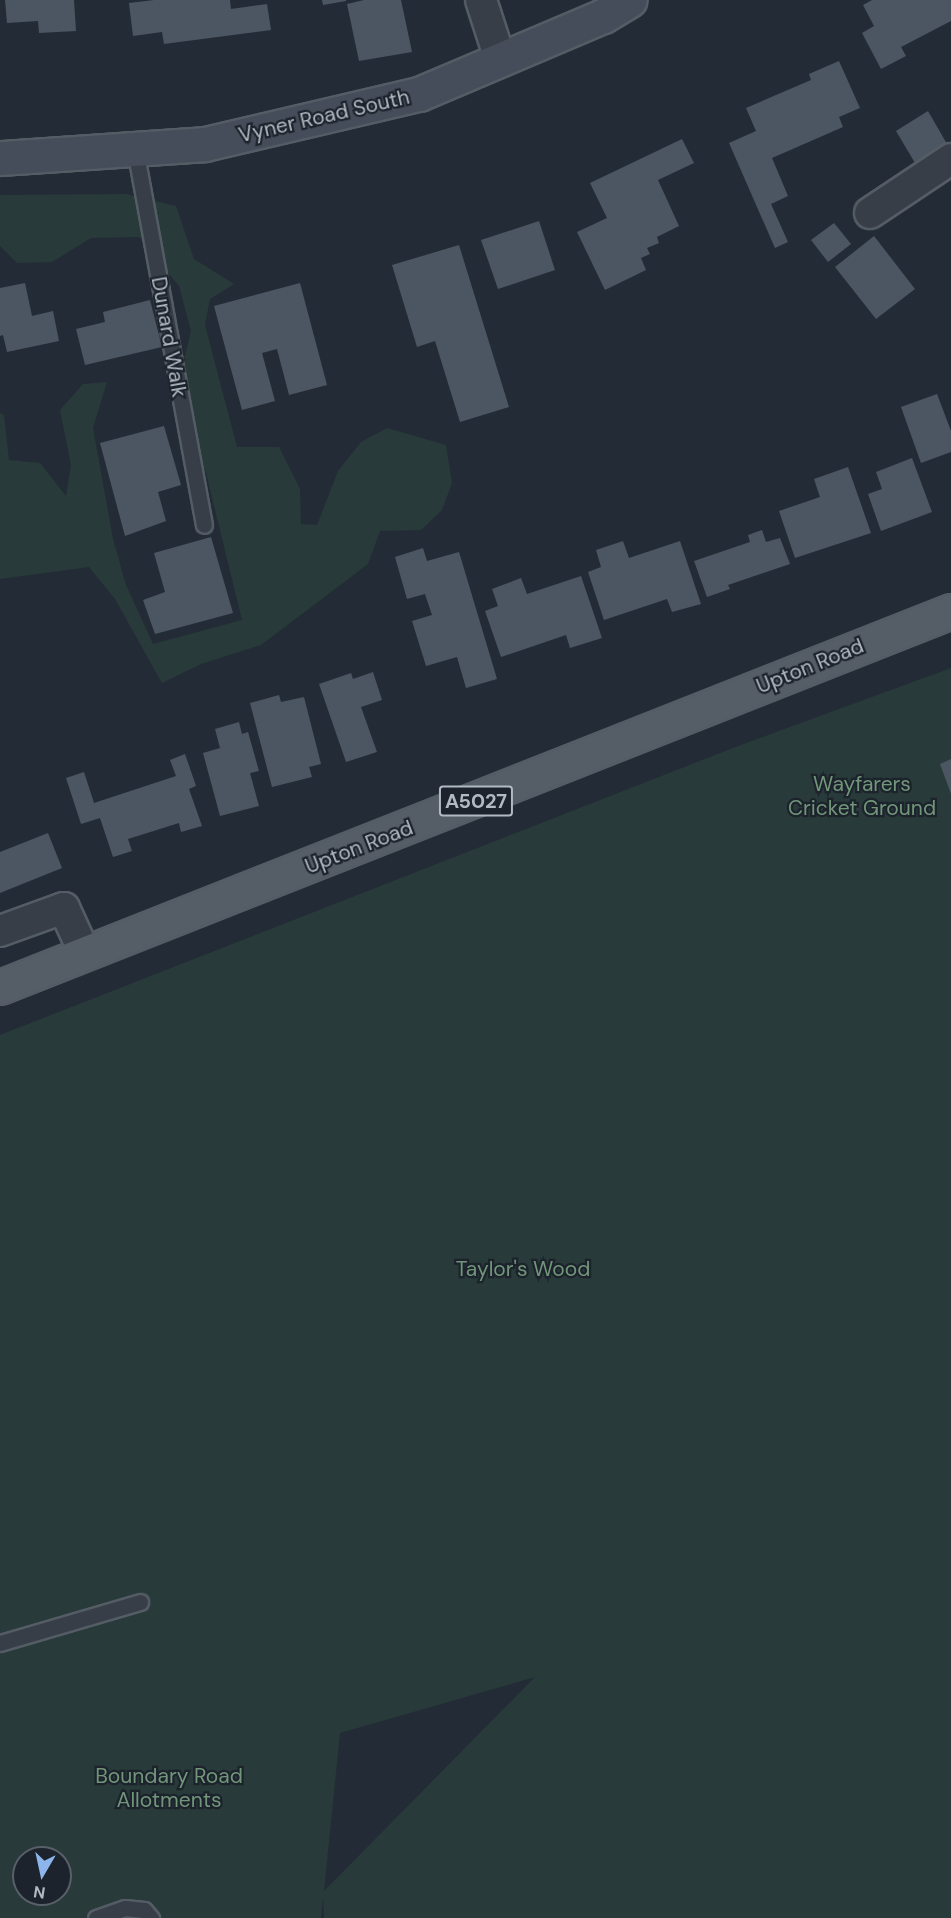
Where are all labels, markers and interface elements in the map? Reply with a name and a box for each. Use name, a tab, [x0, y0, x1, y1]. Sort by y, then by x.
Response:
street label: Vyner Road South	[236, 84, 412, 148]
street label: Dunard Walk	[146, 275, 192, 399]
street label: Upton Road	[753, 633, 867, 699]
park label: Wayfarers Cricket Ground	[788, 771, 936, 821]
road number: A5027	[438, 784, 514, 818]
street label: Upton Road	[302, 815, 416, 879]
park label: Taylor's Wood	[456, 1256, 590, 1282]
park label: Boundary Road Allotments	[95, 1763, 243, 1813]
north arrow	[12, 1846, 72, 1906]
text: N	[32, 1881, 47, 1904]

